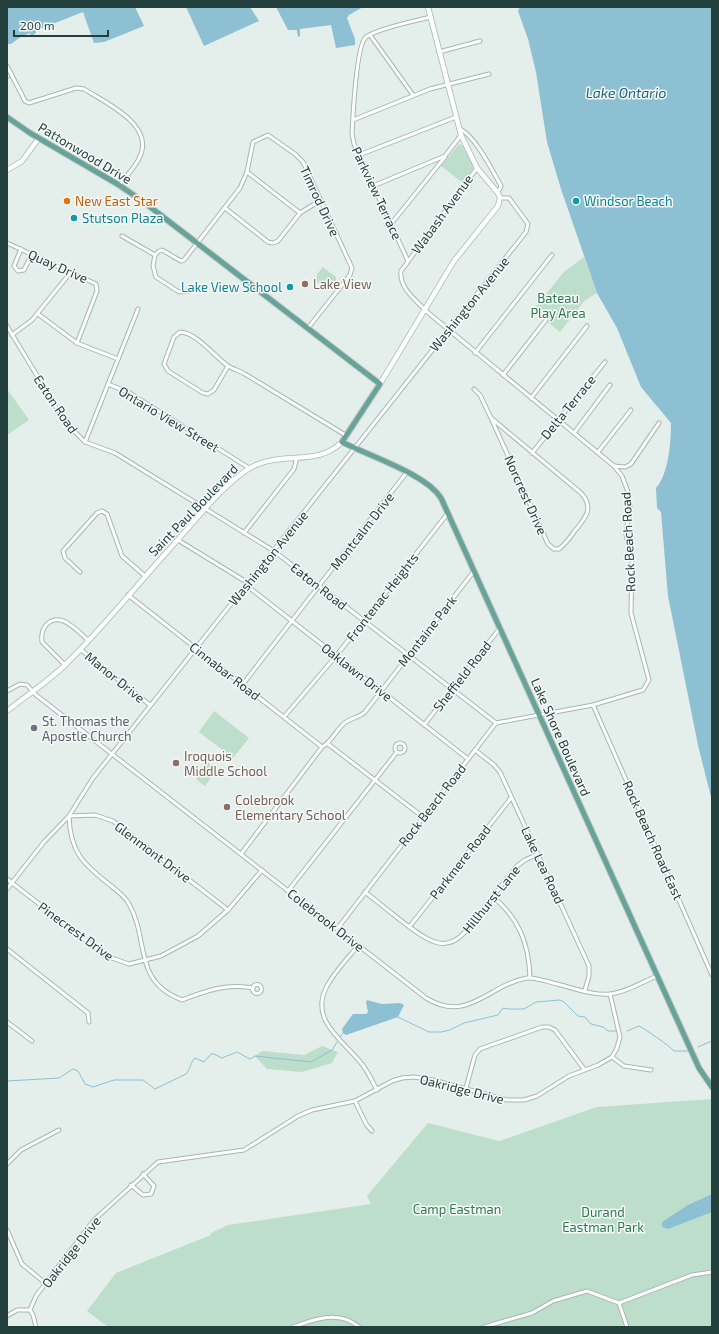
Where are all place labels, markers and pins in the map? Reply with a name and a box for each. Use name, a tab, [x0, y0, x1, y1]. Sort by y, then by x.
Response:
place label: New East Star	[75, 193, 158, 209]
place label: Windsor Beach	[584, 193, 672, 209]
marker: New East Star	[62, 196, 72, 206]
marker: Windsor Beach	[571, 196, 581, 206]
place label: Stutson Plaza	[82, 210, 163, 226]
marker: Stutson Plaza	[69, 213, 79, 223]
place label: Lake View	[313, 276, 372, 292]
place label: Lake View School	[181, 279, 282, 295]
marker: Lake View	[300, 279, 310, 289]
marker: Lake View School	[285, 282, 295, 292]
place label: St. Thomas the Apostle Church	[42, 713, 132, 744]
marker: St. Thomas the Apostle Church	[29, 723, 39, 733]
place label: Iroquois Middle School	[184, 748, 267, 779]
marker: Iroquois Middle School	[171, 758, 181, 768]
place label: Colebrook Elementary School	[235, 792, 346, 823]
marker: Colebrook Elementary School	[222, 802, 232, 812]

